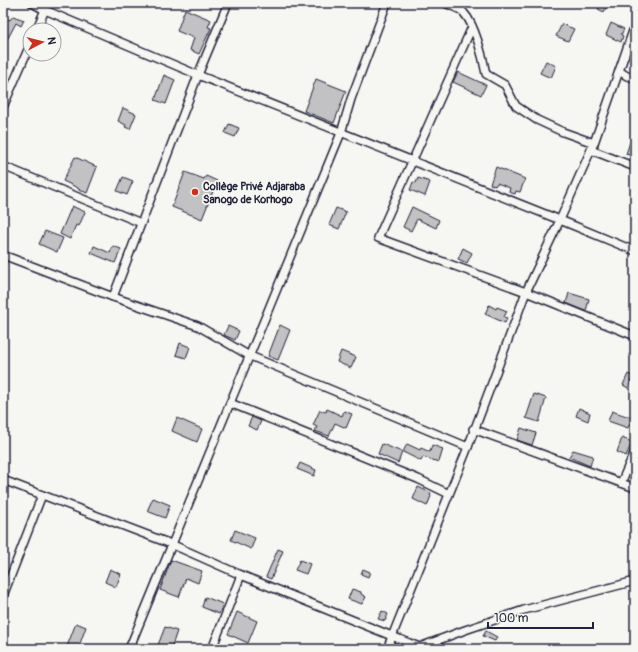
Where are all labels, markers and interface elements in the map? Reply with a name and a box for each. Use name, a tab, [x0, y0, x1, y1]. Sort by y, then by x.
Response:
north arrow	[22, 22, 62, 62]
text: N	[45, 36, 58, 46]
place label: Collège Privé Adjaraba Sanogo de Korhogo	[203, 180, 305, 206]
marker: Collège Privé Adjaraba Sanogo de Korhogo	[190, 187, 200, 197]
scale bar	[488, 604, 593, 630]
text: 100 m	[494, 611, 529, 626]

